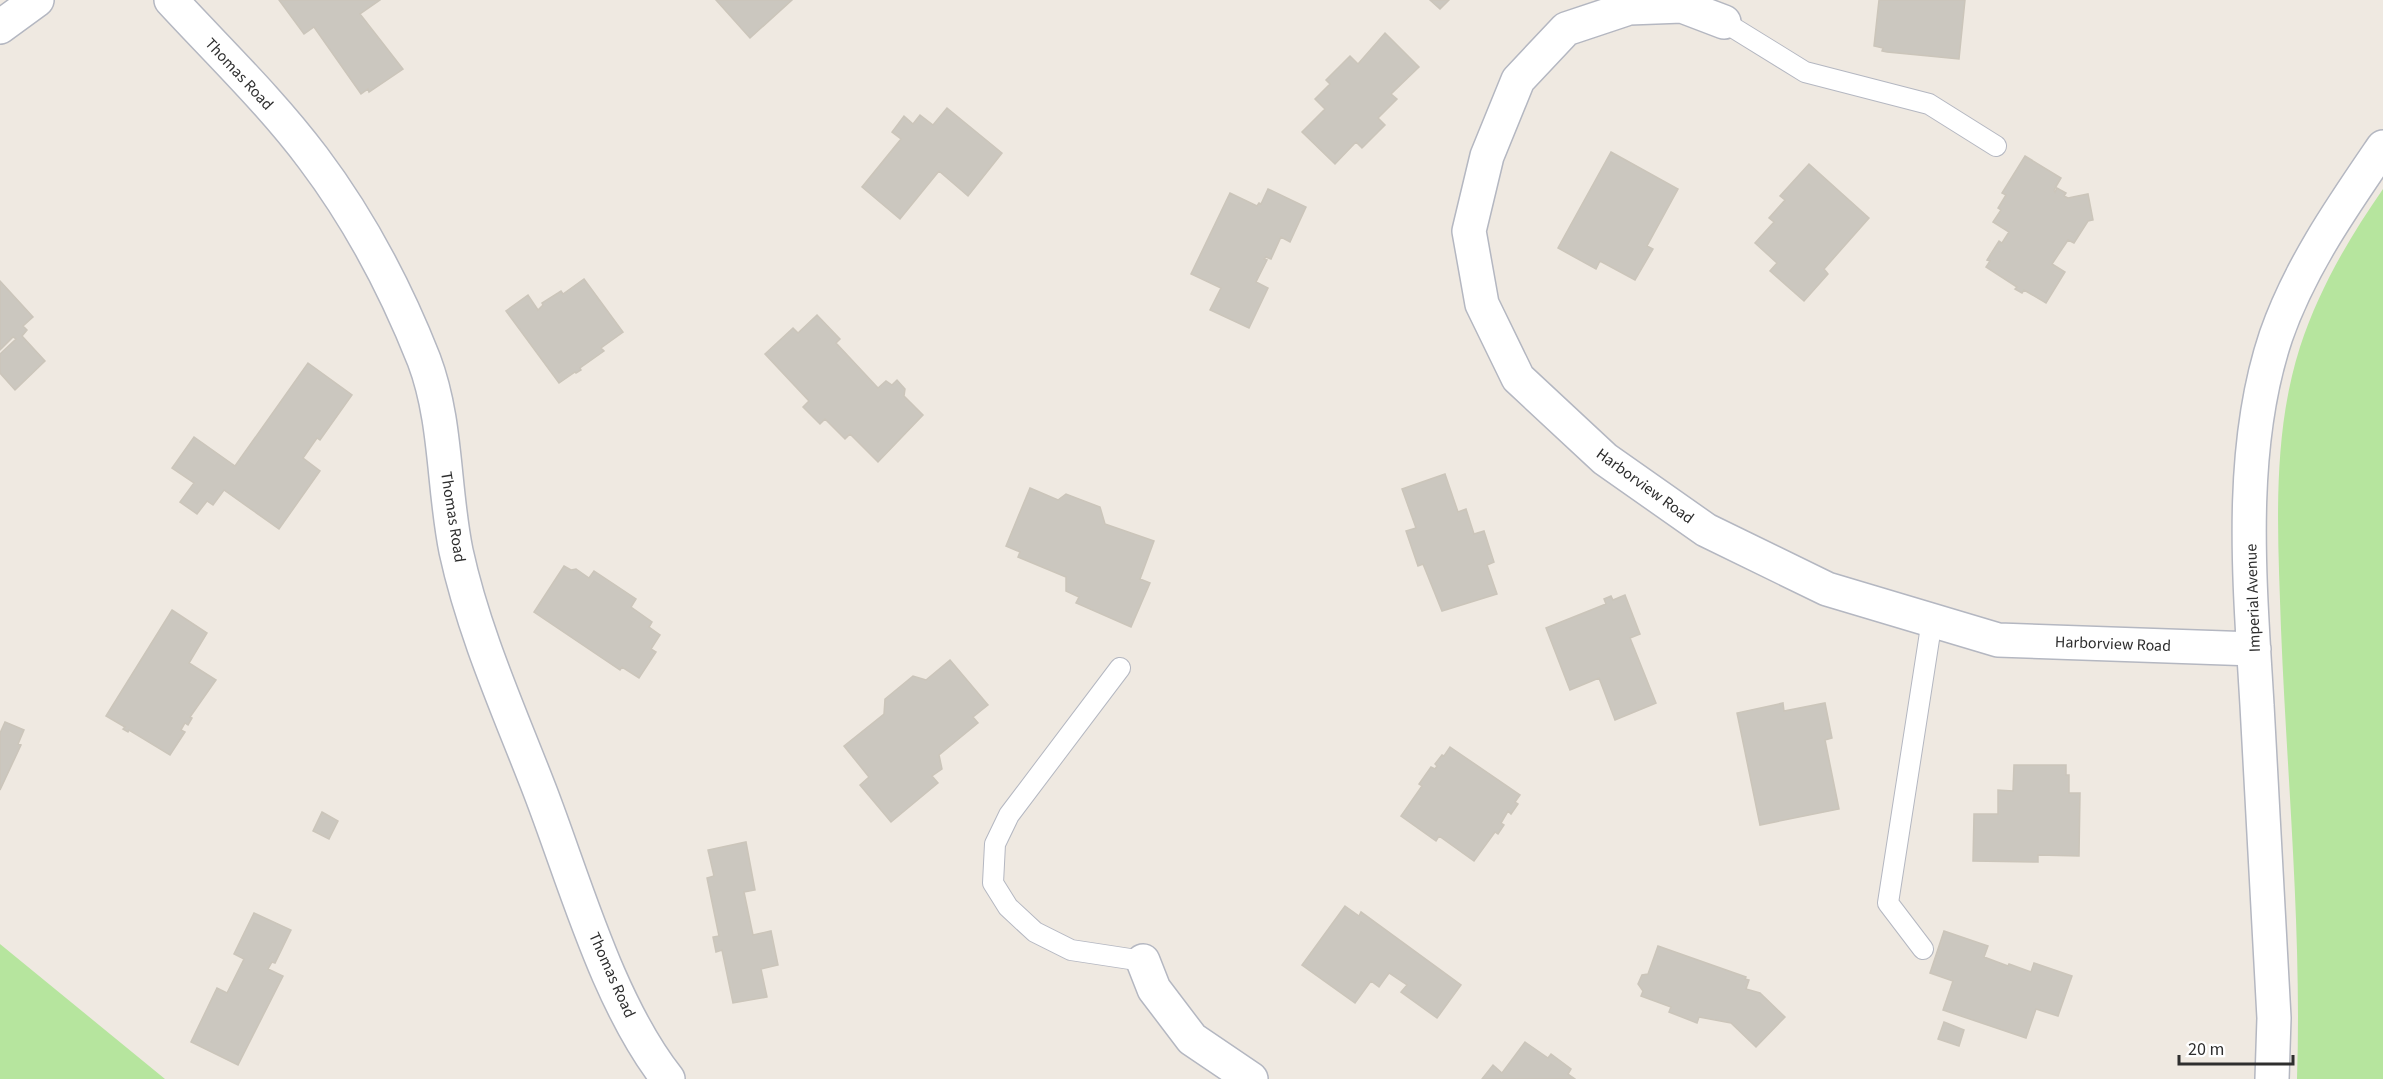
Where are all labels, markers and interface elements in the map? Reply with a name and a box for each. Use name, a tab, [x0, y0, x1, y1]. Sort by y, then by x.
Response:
street label: Thomas Road	[200, 33, 278, 115]
street label: Harborview Road	[1592, 443, 1698, 529]
street label: Thomas Road	[435, 470, 471, 564]
street label: Imperial Avenue	[2240, 543, 2266, 653]
street label: Harborview Road	[2055, 631, 2171, 657]
street label: Thomas Road	[583, 929, 641, 1021]
scale bar	[2179, 1028, 2293, 1066]
text: 20 m	[2188, 1037, 2224, 1062]

